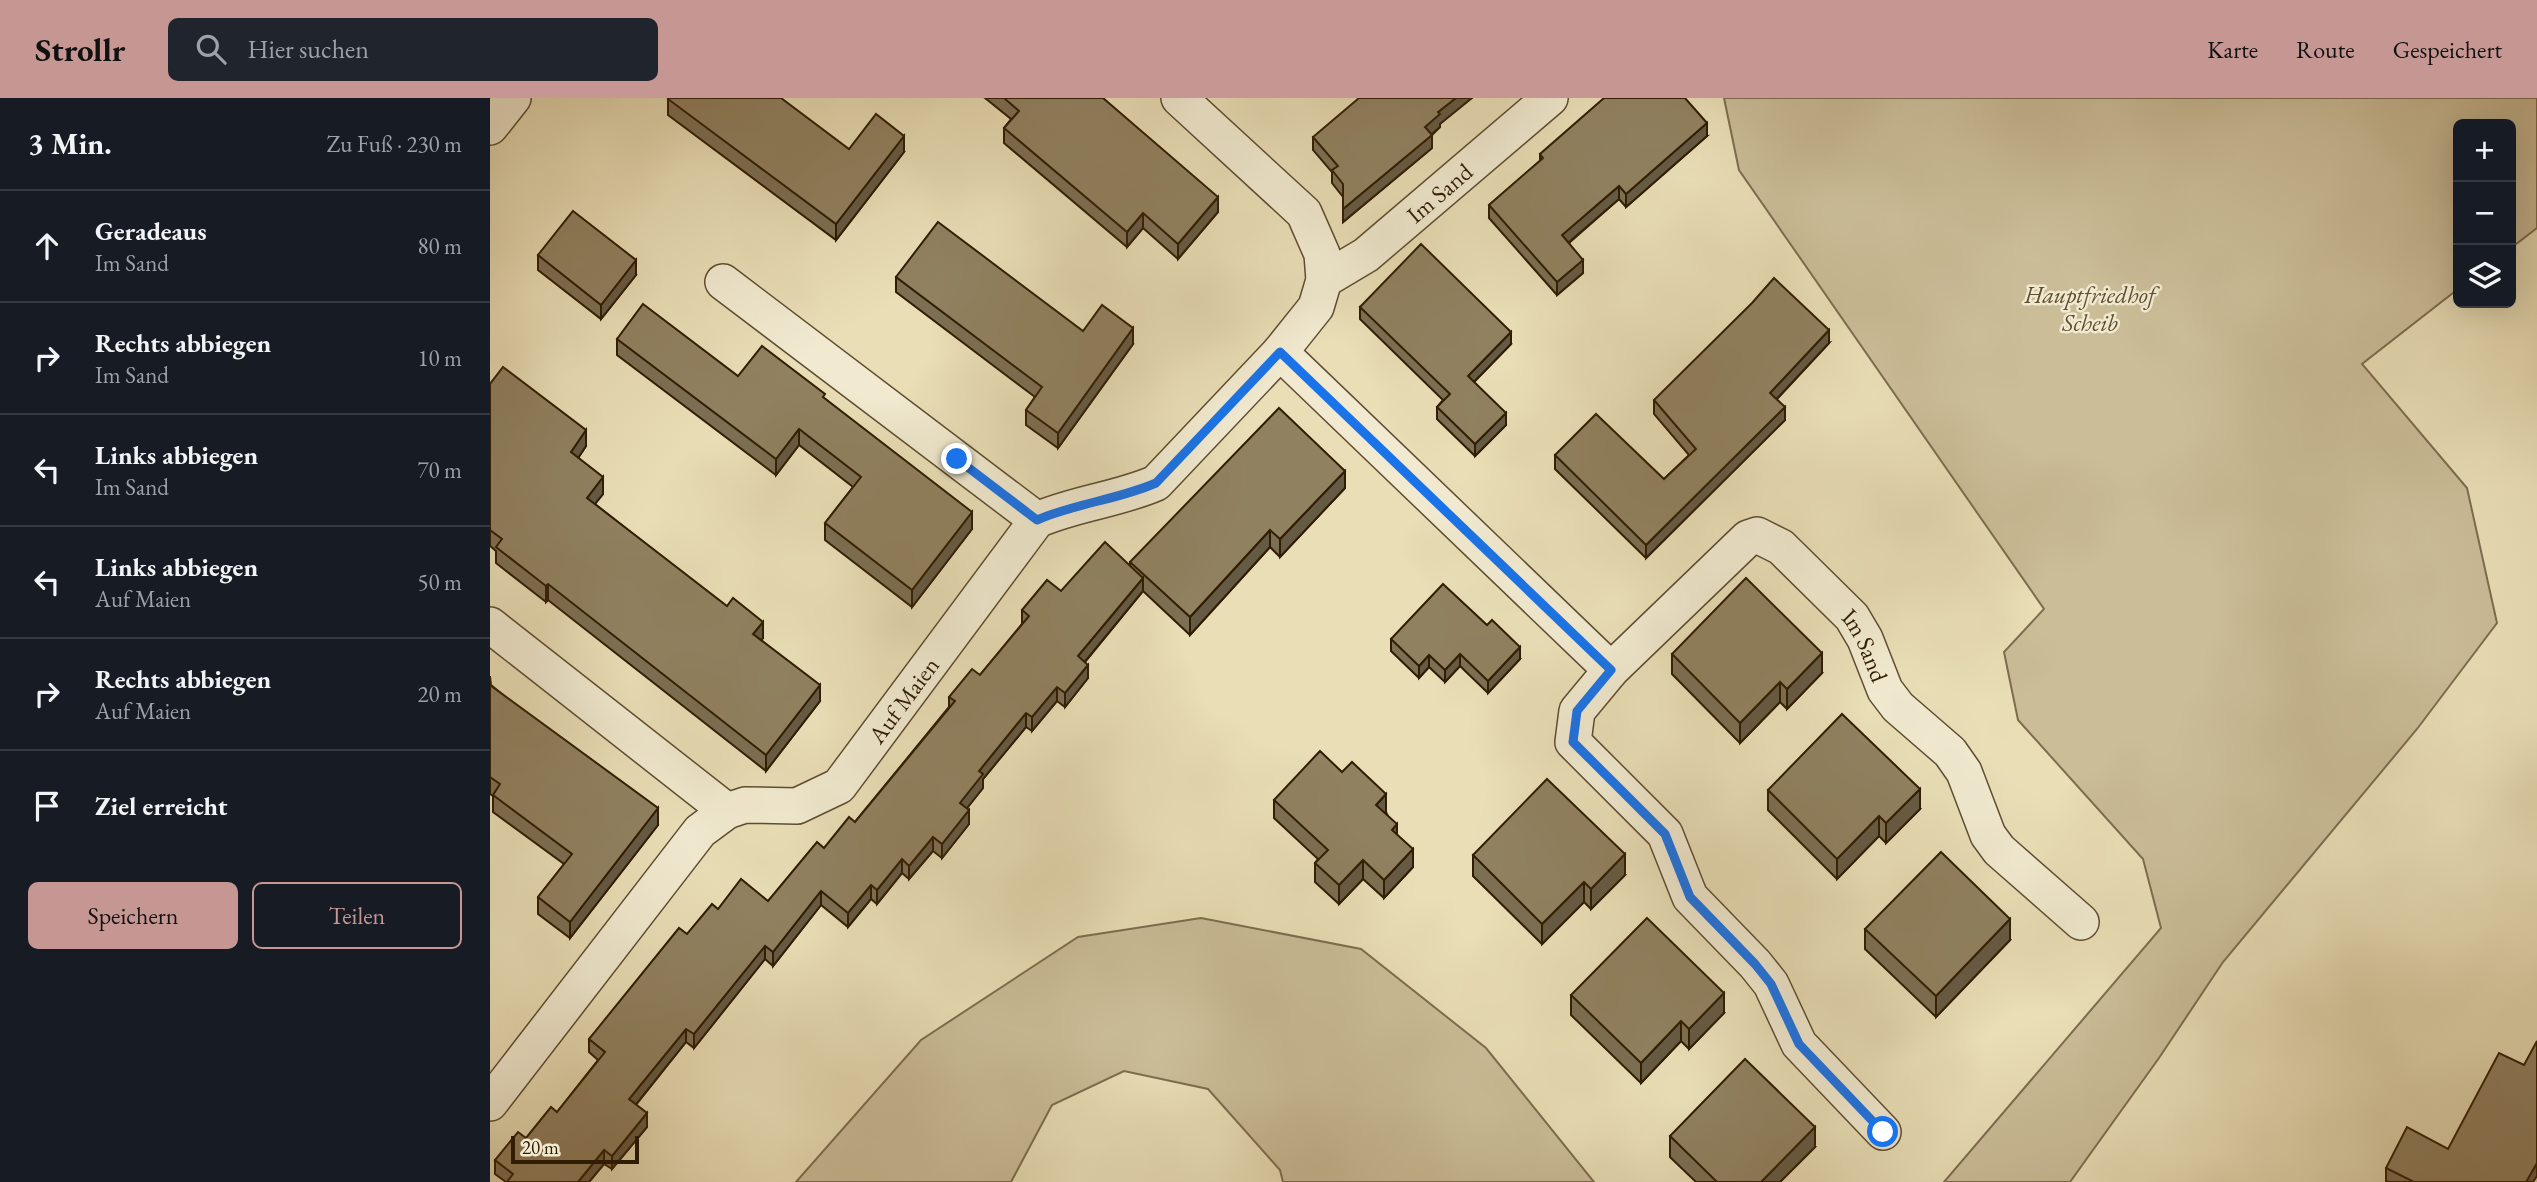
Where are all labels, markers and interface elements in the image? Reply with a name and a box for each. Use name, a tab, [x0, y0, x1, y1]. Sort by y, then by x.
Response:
search box	[168, 18, 658, 81]
text: Strollr	[35, 28, 126, 71]
icon: search	[192, 30, 230, 68]
text: Hier suchen	[248, 32, 369, 66]
text: Karte	[2207, 34, 2258, 65]
text: Route	[2296, 34, 2355, 65]
text: Gespeichert	[2393, 34, 2502, 65]
map controls	[2453, 119, 2516, 308]
button: +	[2453, 119, 2516, 182]
text: 3 Min.	[28, 124, 112, 163]
text: Zu Fuß · 230 m	[327, 129, 462, 159]
street label: Im Sand	[1400, 155, 1479, 229]
button: −	[2453, 182, 2516, 245]
text: Geradeaus	[95, 214, 207, 248]
icon: ahead	[28, 227, 66, 265]
text: 80 m	[417, 231, 462, 261]
button: layers	[2453, 245, 2516, 308]
text: Im Sand	[95, 248, 169, 278]
park label: Hauptfriedhof Scheib	[2024, 279, 2161, 338]
text: Rechts abbiegen	[95, 326, 271, 360]
icon: right	[28, 339, 66, 377]
text: 10 m	[417, 343, 462, 373]
text: Im Sand	[95, 360, 169, 390]
text: Links abbiegen	[95, 438, 258, 472]
route end	[941, 443, 972, 474]
icon: left	[28, 451, 66, 489]
text: 70 m	[417, 455, 462, 485]
text: Im Sand	[95, 472, 169, 502]
text: Links abbiegen	[95, 550, 258, 584]
icon: left	[28, 563, 66, 601]
text: 50 m	[417, 567, 462, 597]
text: Auf Maien	[95, 584, 191, 614]
street label: Im Sand	[1836, 601, 1896, 687]
street label: Auf Maien	[860, 650, 946, 750]
text: Rechts abbiegen	[95, 662, 271, 696]
icon: right	[28, 675, 66, 713]
text: 20 m	[417, 679, 462, 709]
text: Auf Maien	[95, 696, 191, 726]
icon: arrive	[28, 787, 66, 825]
text: Ziel erreicht	[95, 789, 227, 823]
button: Speichern	[28, 882, 238, 949]
button: Teilen	[252, 882, 462, 949]
route start	[1867, 1116, 1898, 1147]
scale bar	[511, 1133, 639, 1165]
text: 20 m	[522, 1135, 559, 1160]

